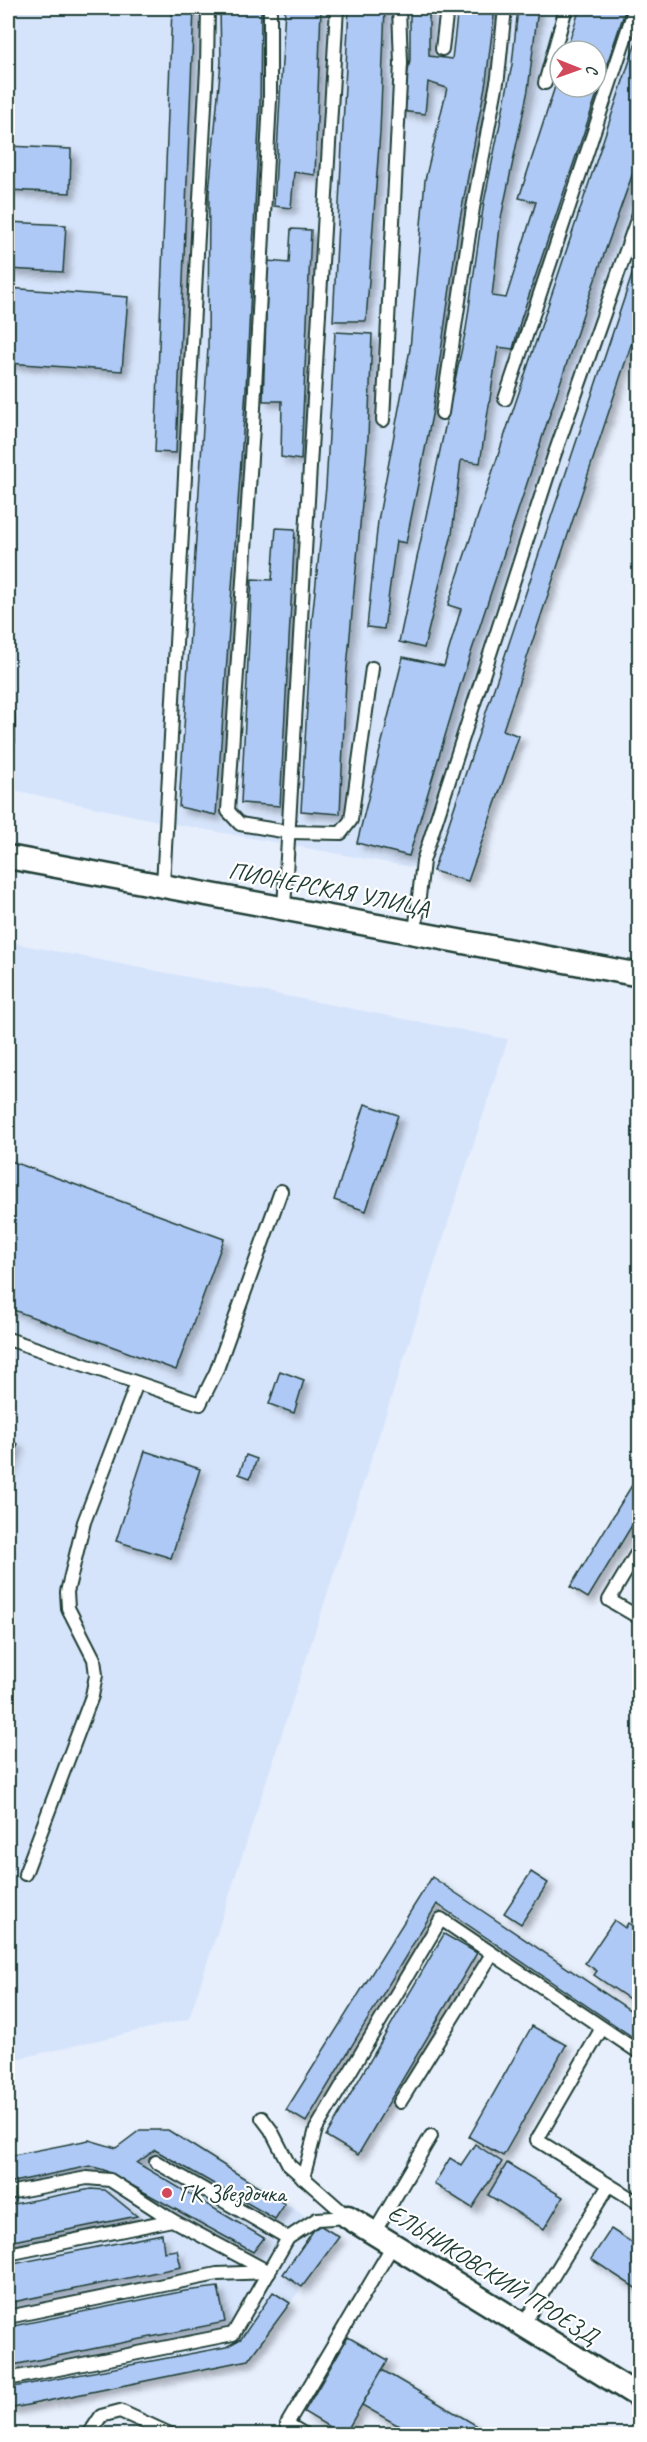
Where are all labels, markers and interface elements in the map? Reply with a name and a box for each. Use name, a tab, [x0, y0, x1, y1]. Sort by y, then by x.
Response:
north arrow	[548, 39, 608, 99]
text: С	[582, 65, 602, 75]
street label: ПИОНЕРСКАЯ УЛИЦА	[226, 855, 433, 923]
place label: ГК Звездочка	[179, 2178, 288, 2208]
marker: ГК Звездочка	[160, 2186, 174, 2200]
street label: ЕЛЬНИКОВСКИЙ ПРОЕЗД	[382, 2197, 606, 2352]

